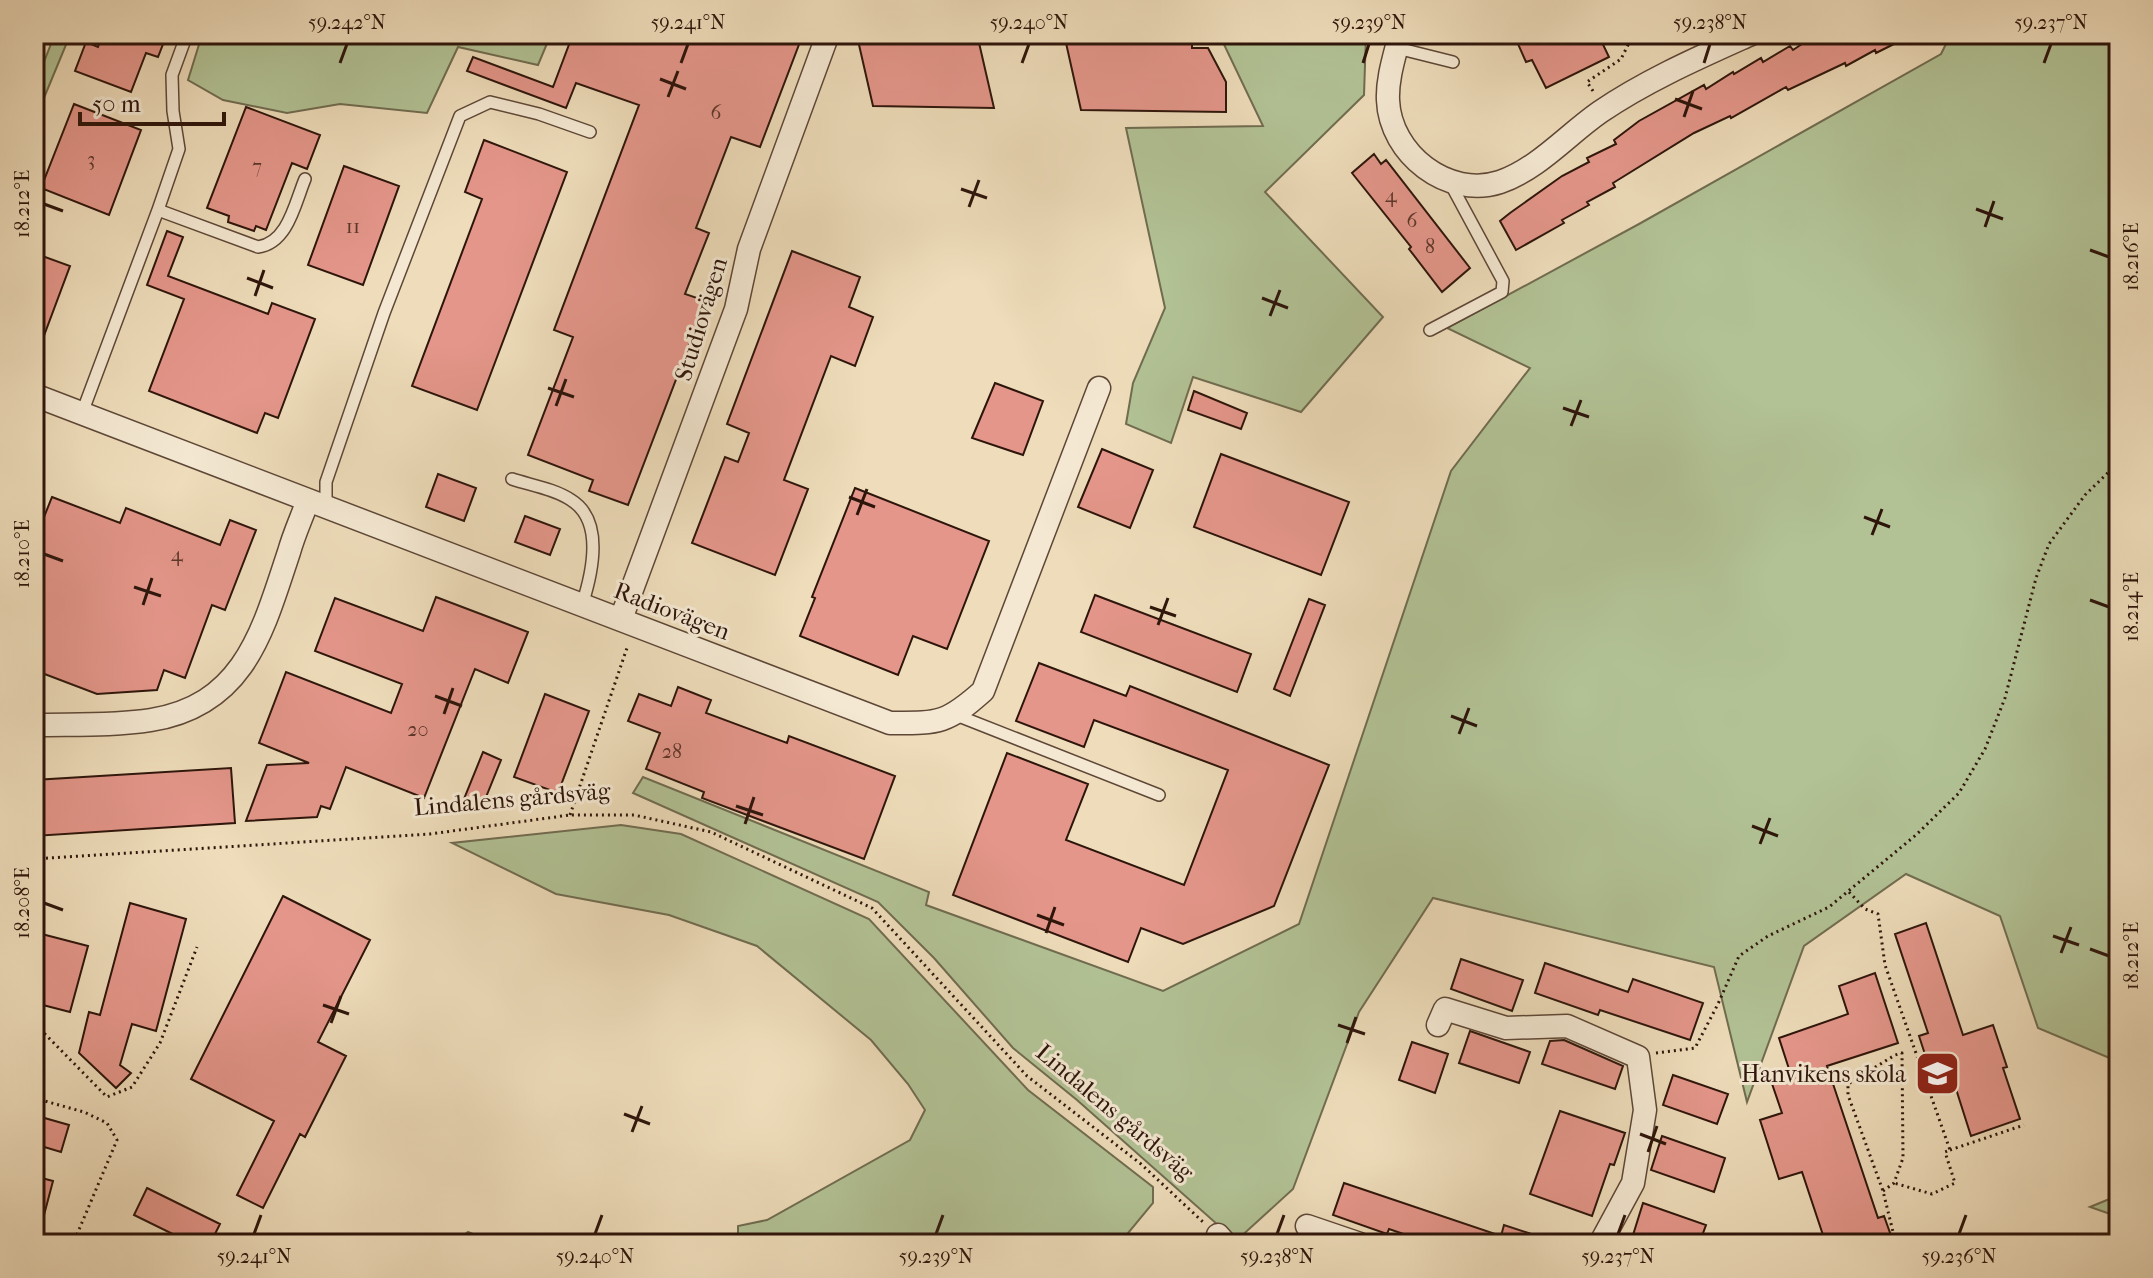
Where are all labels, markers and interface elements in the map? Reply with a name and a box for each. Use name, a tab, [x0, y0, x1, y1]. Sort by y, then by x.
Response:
text: 59.242°N	[308, 11, 386, 34]
text: 59.241°N	[651, 11, 725, 34]
text: 59.240°N	[990, 11, 1068, 34]
text: 59.239°N	[1332, 11, 1406, 34]
text: 59.238°N	[1673, 11, 1747, 34]
text: 59.237°N	[2014, 11, 2088, 34]
scale bar	[80, 76, 224, 126]
text: 50 m	[92, 90, 141, 118]
house number: 6	[711, 101, 722, 124]
house number: 3	[87, 148, 95, 171]
house number: 7	[252, 155, 262, 178]
text: 18.212°E	[11, 170, 34, 238]
house number: 4	[1385, 184, 1398, 207]
house number: 6	[1407, 209, 1418, 232]
house number: 11	[346, 215, 360, 238]
text: 18.216°E	[2120, 223, 2143, 291]
house number: 8	[1425, 235, 1435, 258]
street label: Studiovägen	[669, 254, 733, 384]
text: 18.210°E	[11, 520, 34, 588]
house number: 4	[171, 543, 184, 566]
text: 18.214°E	[2120, 572, 2143, 642]
street label: Radiovägen	[610, 576, 734, 646]
house number: 20	[407, 718, 429, 741]
house number: 28	[662, 740, 682, 763]
street label: Lindalens gårdsväg	[413, 776, 613, 822]
text: 18.208°E	[11, 867, 34, 939]
text: 18.212°E	[2120, 922, 2143, 990]
street label: Lindalens gårdsväg	[1030, 1038, 1200, 1187]
school or university icon: Hanvikens skola	[1913, 1050, 1961, 1098]
place label: Hanvikens skola	[1741, 1060, 1907, 1088]
text: 59.241°N	[217, 1245, 291, 1268]
text: 59.240°N	[556, 1245, 634, 1268]
text: 59.239°N	[899, 1245, 973, 1268]
text: 59.238°N	[1240, 1245, 1314, 1268]
text: 59.237°N	[1581, 1245, 1655, 1268]
text: 59.236°N	[1922, 1245, 1996, 1268]

